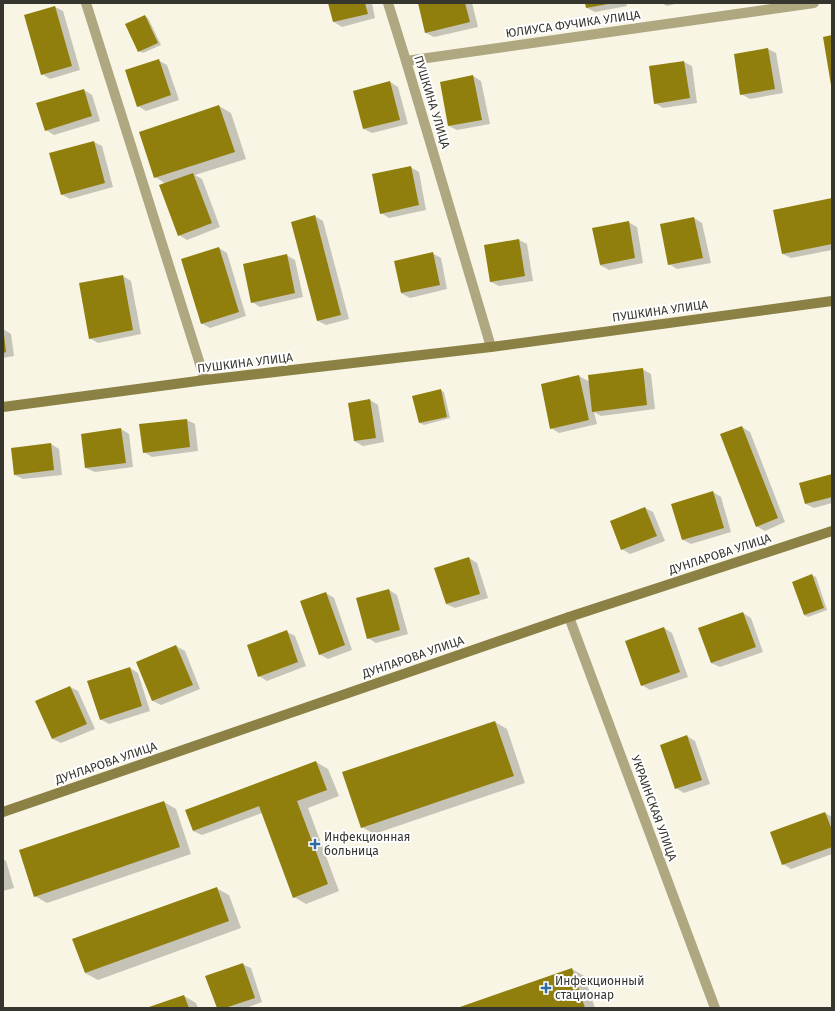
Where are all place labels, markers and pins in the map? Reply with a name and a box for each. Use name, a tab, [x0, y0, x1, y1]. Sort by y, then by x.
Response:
place label: Инфекционная больница	[324, 830, 410, 858]
marker: Инфекционная больница	[309, 838, 321, 850]
place label: Инфекционный стационар	[555, 974, 644, 1002]
marker: Инфекционный стационар	[540, 982, 552, 994]

